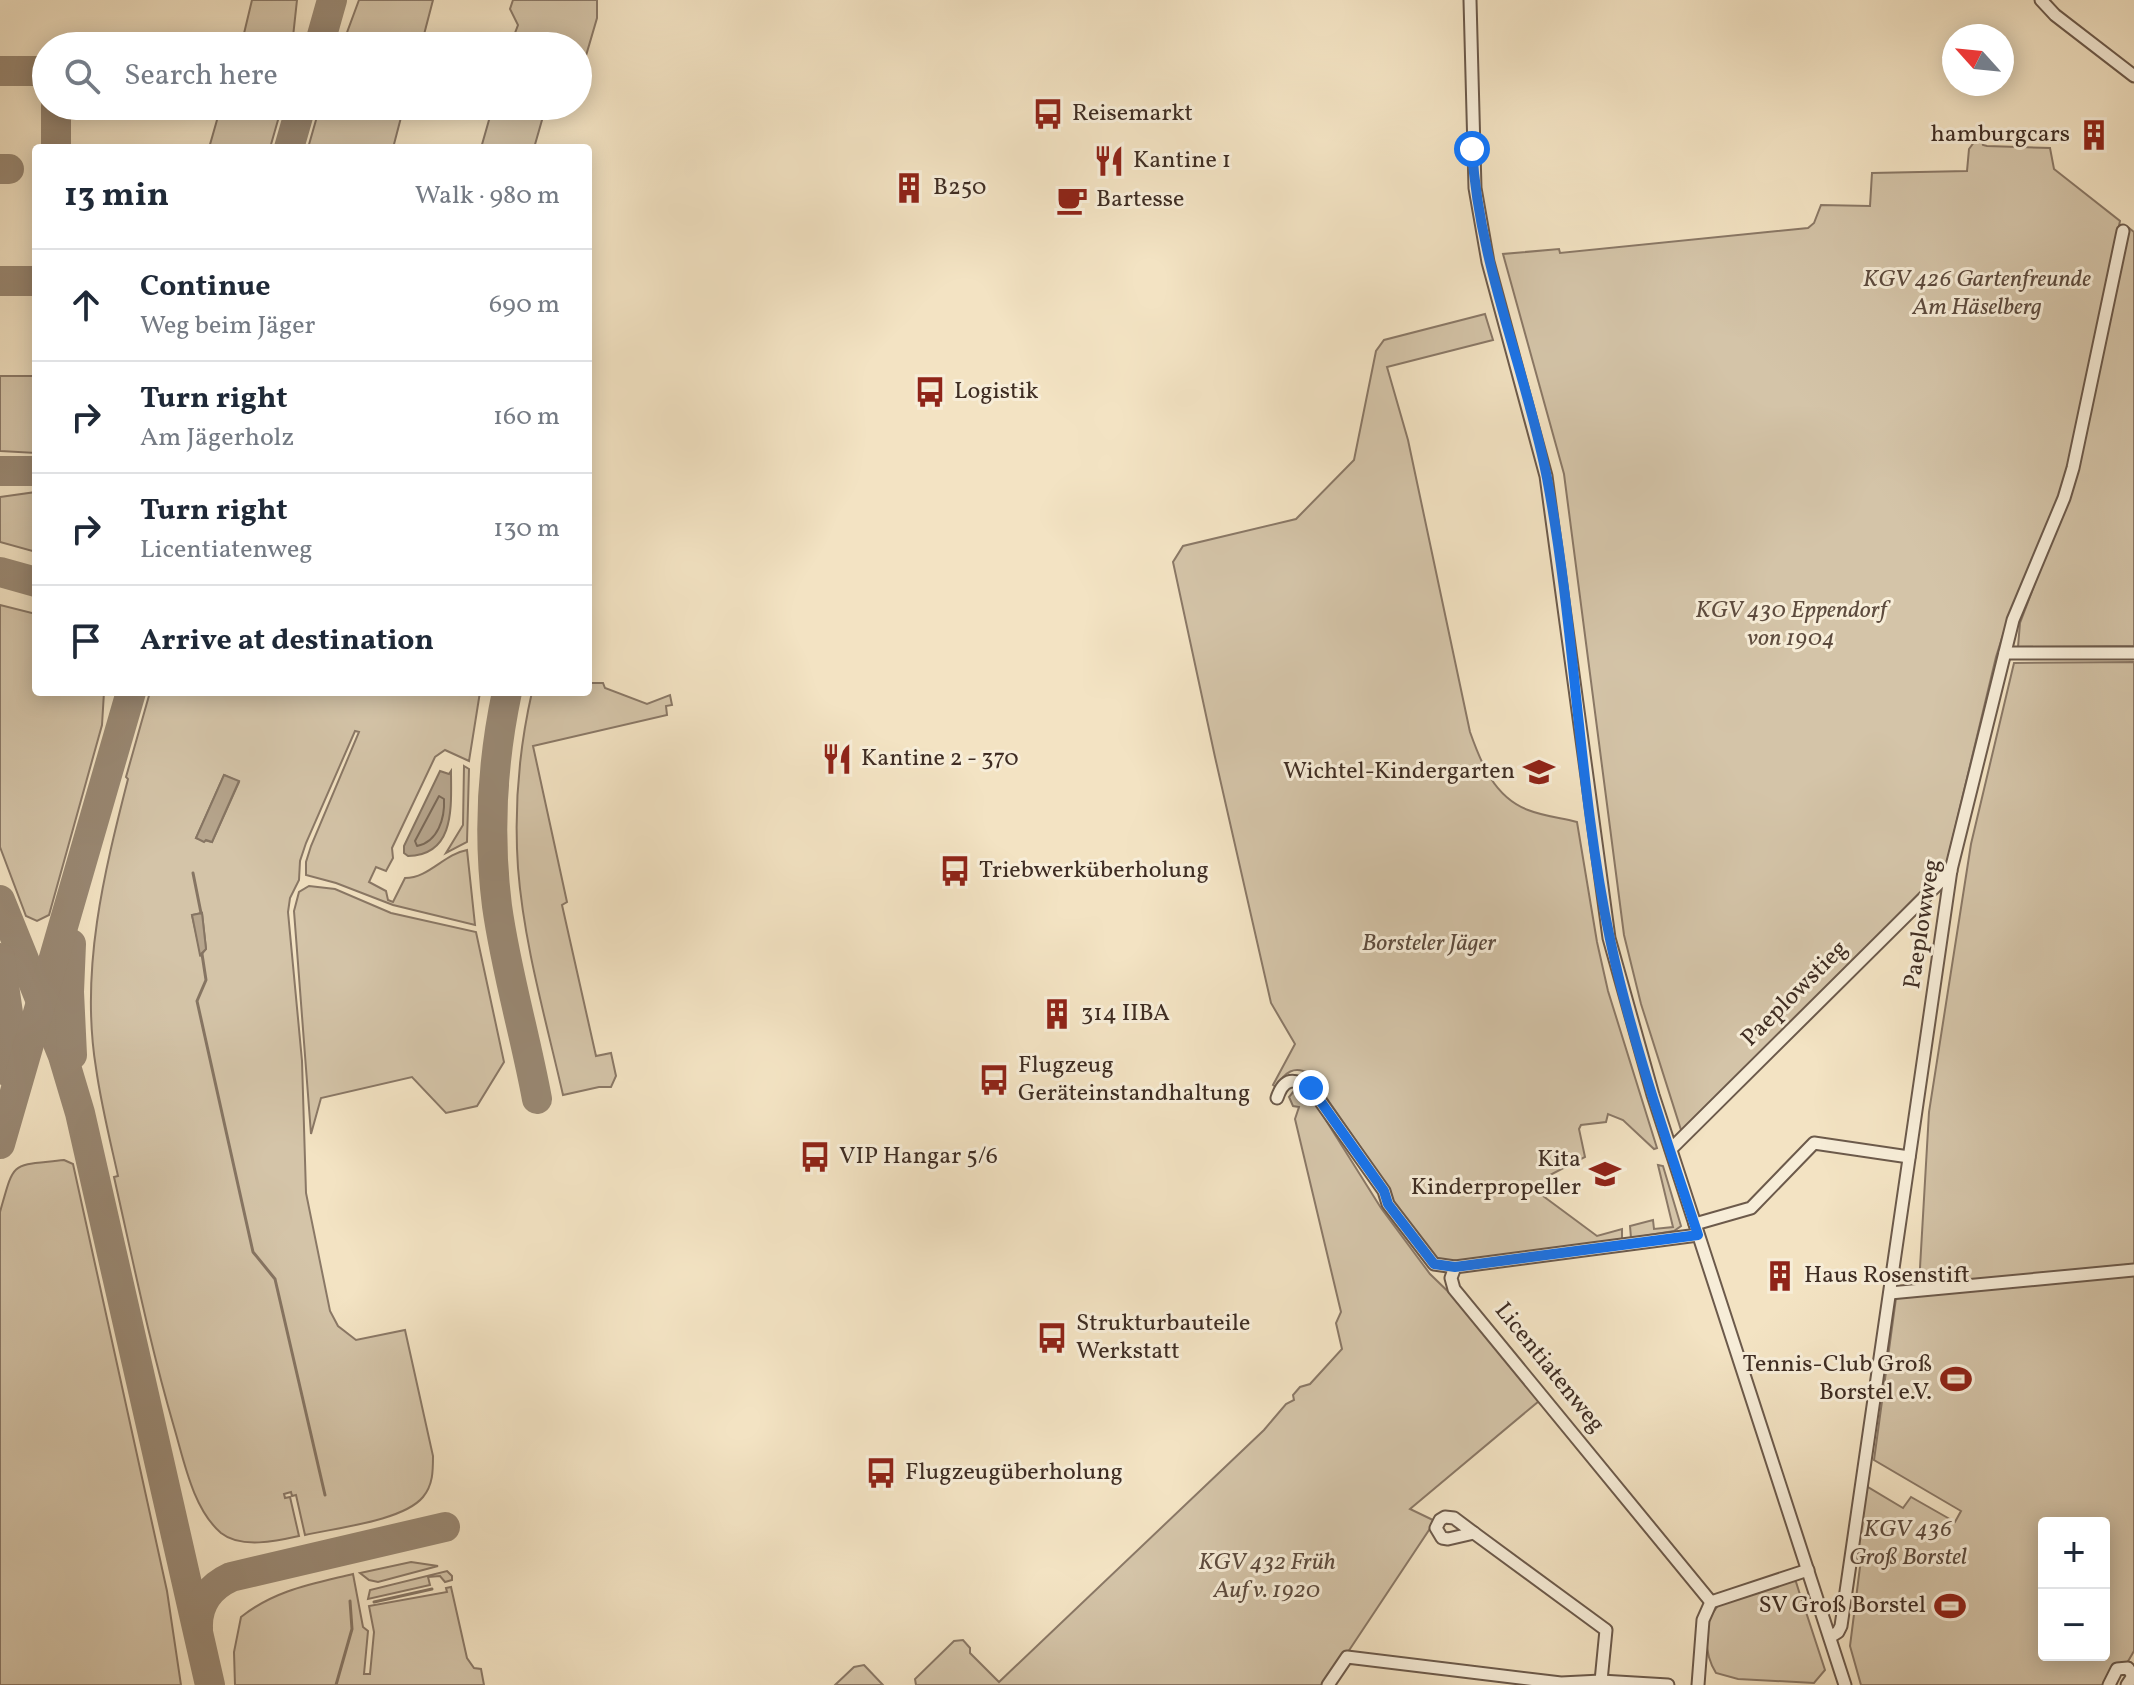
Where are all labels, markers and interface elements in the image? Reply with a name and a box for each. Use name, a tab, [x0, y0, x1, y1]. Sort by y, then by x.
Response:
north arrow	[1942, 24, 2014, 96]
search box	[32, 32, 592, 120]
icon: search	[60, 54, 104, 98]
text: Search here	[124, 55, 278, 97]
bus stop icon: Reisemarkt	[1031, 97, 1065, 131]
place label: Reisemarkt	[1072, 97, 1193, 131]
place label: hamburgcars	[1931, 118, 2070, 152]
building icon: hamburgcars	[2077, 118, 2111, 152]
route start	[1454, 131, 1490, 167]
restaurant icon: Kantine 1	[1092, 144, 1126, 178]
place label: Kantine 1	[1133, 144, 1231, 178]
building icon: B250	[892, 171, 926, 205]
place label: B250	[933, 171, 986, 205]
text: 13 min	[64, 173, 169, 220]
text: Walk · 980 m	[415, 178, 560, 214]
cafe icon: Bartesse	[1055, 183, 1089, 217]
place label: Bartesse	[1096, 183, 1184, 217]
park label: KGV 426 Gartenfreunde Am Häselberg	[1863, 263, 2091, 325]
text: Continue	[140, 266, 271, 308]
icon: ahead	[64, 283, 108, 327]
text: 690 m	[489, 287, 560, 323]
text: Weg beim Jäger	[140, 308, 315, 344]
bus stop icon: Logistik	[913, 375, 947, 409]
place label: Logistik	[954, 375, 1039, 409]
text: Turn right	[140, 378, 288, 420]
icon: right	[64, 395, 108, 439]
text: 160 m	[493, 399, 560, 435]
text: Am Jägerholz	[140, 420, 294, 456]
text: Turn right	[140, 490, 288, 532]
icon: right	[64, 507, 108, 551]
text: 130 m	[493, 511, 560, 547]
text: Licentiatenweg	[140, 532, 313, 568]
park label: KGV 430 Eppendorf von 1904	[1695, 594, 1892, 656]
icon: arrive	[64, 619, 108, 663]
text: Arrive at destination	[140, 620, 434, 662]
restaurant icon: Kantine 2 - 370	[820, 742, 854, 776]
place label: Kantine 2 - 370	[861, 742, 1019, 776]
place label: Wichtel-Kindergarten	[1283, 755, 1515, 789]
school or university icon: Wichtel-Kindergarten	[1522, 755, 1556, 789]
bus stop icon: Triebwerküberholung	[938, 854, 972, 888]
place label: Triebwerküberholung	[979, 854, 1209, 888]
street label: Paeplowweg	[1896, 857, 1950, 991]
park label: Borsteler Jäger	[1362, 927, 1497, 961]
street label: Paeplowstieg	[1734, 933, 1856, 1055]
building icon: 314 IIBA	[1040, 997, 1074, 1031]
place label: 314 IIBA	[1081, 997, 1170, 1031]
place label: Flugzeug Geräteinstandhaltung	[1018, 1049, 1250, 1111]
bus stop icon: Flugzeug Geräteinstandhaltung	[977, 1063, 1011, 1097]
route end	[1293, 1070, 1329, 1106]
bus stop icon: VIP Hangar 5/6	[798, 1140, 832, 1174]
place label: VIP Hangar 5/6	[839, 1140, 998, 1174]
place label: Kita Kinderpropeller	[1411, 1143, 1581, 1205]
school or university icon: Kita Kinderpropeller	[1588, 1157, 1622, 1191]
building icon: Haus Rosenstift	[1763, 1259, 1797, 1293]
place label: Haus Rosenstift	[1804, 1259, 1970, 1293]
street label: Licentiatenweg	[1486, 1295, 1612, 1441]
place label: Strukturbauteile Werkstatt	[1076, 1307, 1250, 1369]
bus stop icon: Strukturbauteile Werkstatt	[1035, 1321, 1069, 1355]
place label: Tennis-Club Groß Borstel e.V.	[1743, 1348, 1932, 1410]
sports icon: Tennis-Club Groß Borstel e.V.	[1939, 1362, 1973, 1396]
bus stop icon: Flugzeugüberholung	[864, 1456, 898, 1490]
place label: Flugzeugüberholung	[905, 1456, 1123, 1490]
park label: KGV 436 Groß Borstel	[1849, 1513, 1967, 1575]
map controls	[2038, 1517, 2110, 1661]
button: +	[2038, 1517, 2110, 1589]
park label: KGV 432 Früh Auf v. 1920	[1198, 1546, 1336, 1608]
place label: SV Groß Borstel	[1758, 1589, 1926, 1623]
sports icon: SV Groß Borstel	[1933, 1589, 1967, 1623]
button: −	[2038, 1589, 2110, 1661]

